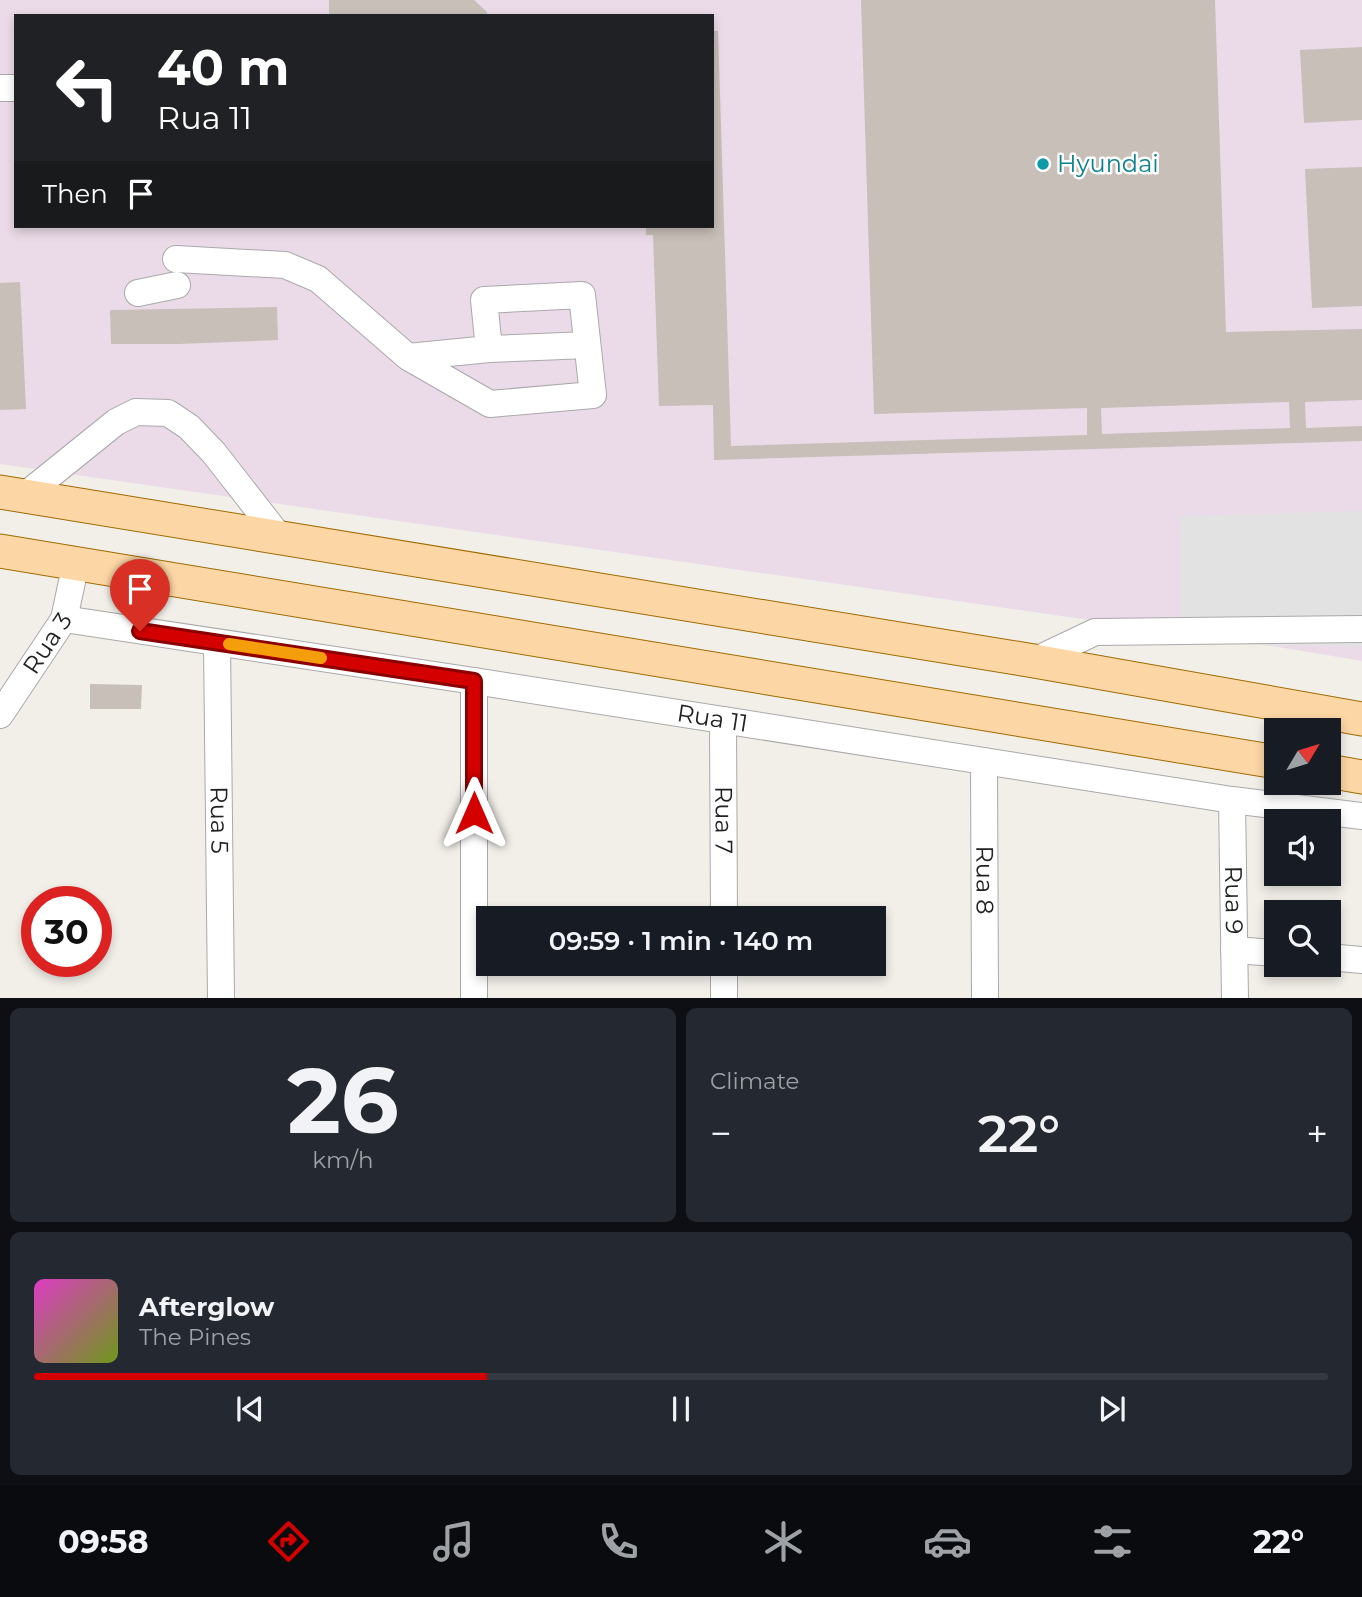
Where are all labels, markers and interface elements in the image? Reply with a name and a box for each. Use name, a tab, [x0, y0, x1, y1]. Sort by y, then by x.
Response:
text: 40 m	[157, 38, 289, 97]
icon: left	[42, 42, 133, 133]
text: Rua 11	[157, 98, 252, 137]
place label: Hyundai	[1057, 149, 1159, 178]
marker: Hyundai	[1035, 156, 1051, 172]
icon: arrive	[122, 175, 160, 213]
text: Then	[42, 178, 108, 210]
pin	[110, 559, 170, 631]
icon: arrive	[121, 570, 159, 608]
street label: Rua 3	[16, 607, 78, 679]
street label: Rua 11	[675, 698, 750, 738]
north arrow	[1264, 718, 1340, 794]
map controls	[1264, 718, 1341, 977]
position arrow	[437, 776, 511, 850]
street label: Rua 5	[205, 786, 234, 854]
street label: Rua 7	[709, 786, 739, 854]
button: sound	[1264, 809, 1341, 886]
street label: Rua 8	[970, 845, 1000, 915]
street label: Rua 9	[1219, 865, 1249, 934]
speed limit sign: 30	[21, 886, 112, 977]
button: search	[1264, 900, 1341, 977]
text: 09:59 · 1 min · 140 m	[549, 925, 813, 957]
text: 26	[287, 1045, 399, 1156]
text: Climate	[710, 1067, 799, 1095]
text: 22°	[978, 1102, 1060, 1165]
text: −	[710, 1110, 732, 1157]
text: +	[1306, 1110, 1328, 1157]
text: km/h	[312, 1146, 374, 1174]
text: Afterglow	[139, 1291, 274, 1323]
text: The Pines	[139, 1323, 251, 1351]
icon: previous	[231, 1390, 269, 1428]
icon: pause	[662, 1390, 700, 1428]
icon: next	[1093, 1390, 1131, 1428]
icon: directions	[264, 1517, 313, 1566]
icon: music	[429, 1517, 478, 1566]
icon: phone	[594, 1517, 643, 1566]
icon: climate	[759, 1517, 808, 1566]
icon: car	[923, 1517, 972, 1566]
icon: filters	[1088, 1517, 1137, 1566]
text: 09:58	[58, 1522, 149, 1561]
text: 22°	[1253, 1522, 1304, 1561]

